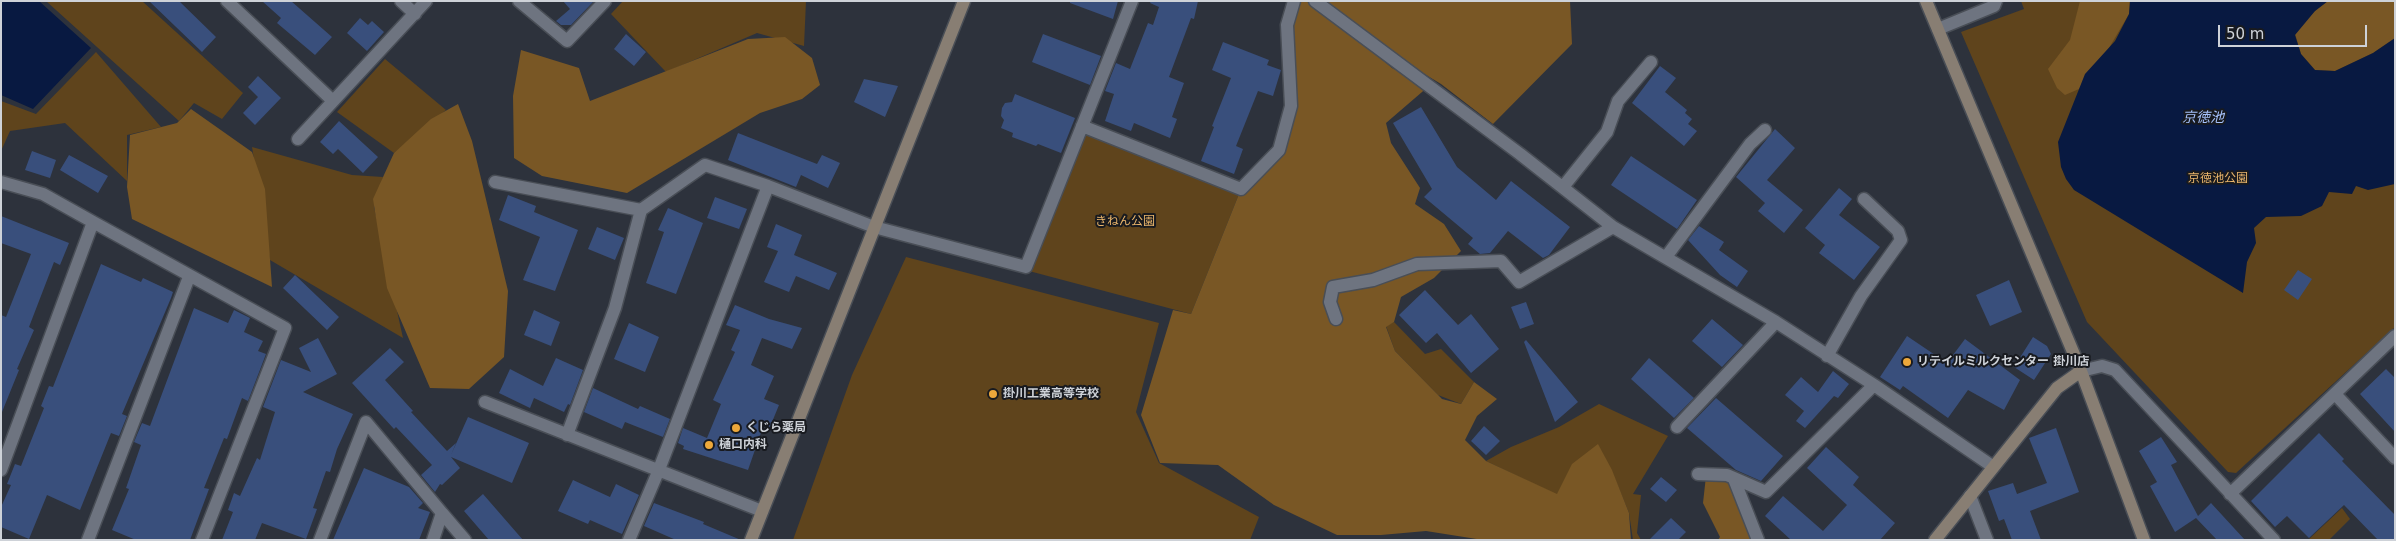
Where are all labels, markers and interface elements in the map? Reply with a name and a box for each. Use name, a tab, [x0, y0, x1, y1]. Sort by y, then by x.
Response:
scale bar	[2221, 15, 2370, 47]
text: 50 m	[2226, 25, 2264, 43]
water label: 京徳池	[2182, 110, 2224, 126]
park label: 京徳池公園	[2188, 172, 2248, 186]
park label: きねん公園	[1095, 215, 1155, 229]
place label: リテイルミルクセンター 掛川店	[1917, 355, 2089, 369]
marker: リテイルミルクセンター 掛川店	[1901, 356, 1913, 368]
place label: 掛川工業高等学校	[1003, 387, 1099, 401]
marker: 掛川工業高等学校	[987, 388, 999, 400]
place label: くじら薬局	[746, 421, 806, 435]
marker: くじら薬局	[730, 422, 742, 434]
place label: 樋口内科	[719, 438, 767, 452]
marker: 樋口内科	[703, 439, 715, 451]

